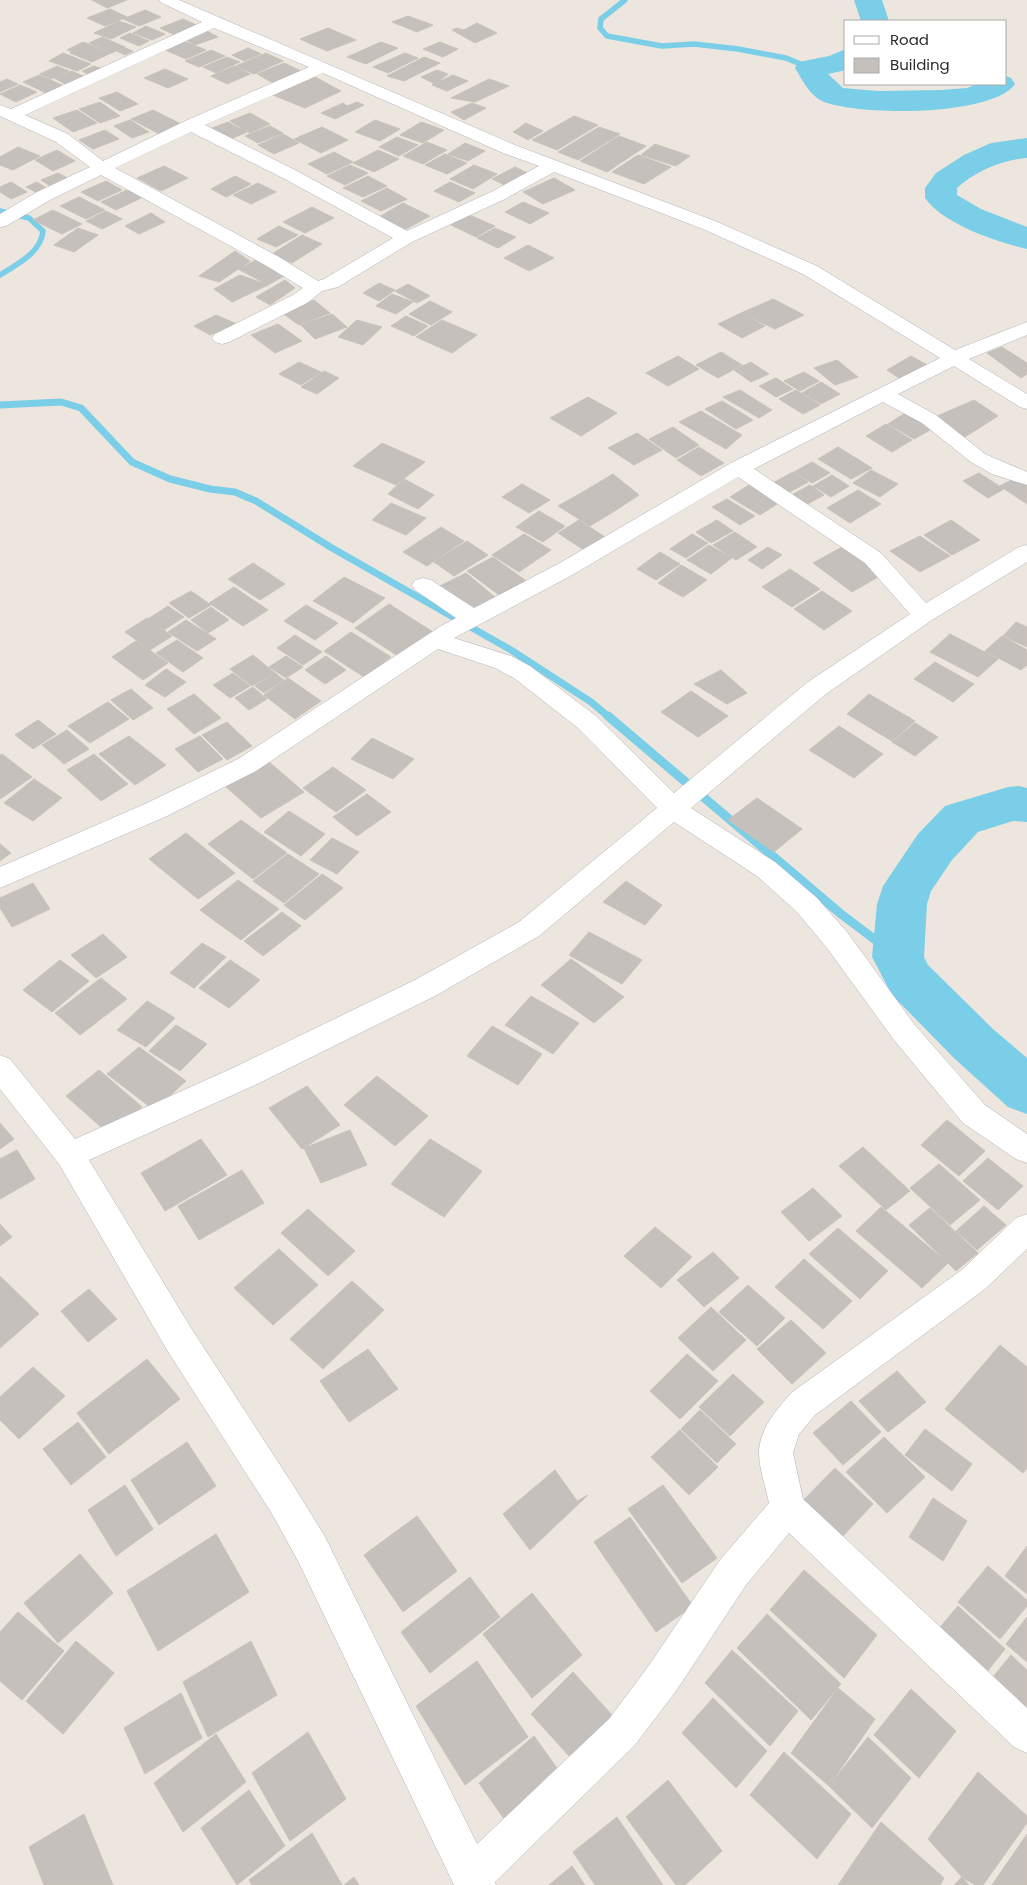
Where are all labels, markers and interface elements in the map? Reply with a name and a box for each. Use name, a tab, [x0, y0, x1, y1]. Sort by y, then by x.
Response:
legend	[844, 20, 1007, 85]
text: Road	[890, 29, 929, 50]
text: Building	[890, 54, 950, 75]

